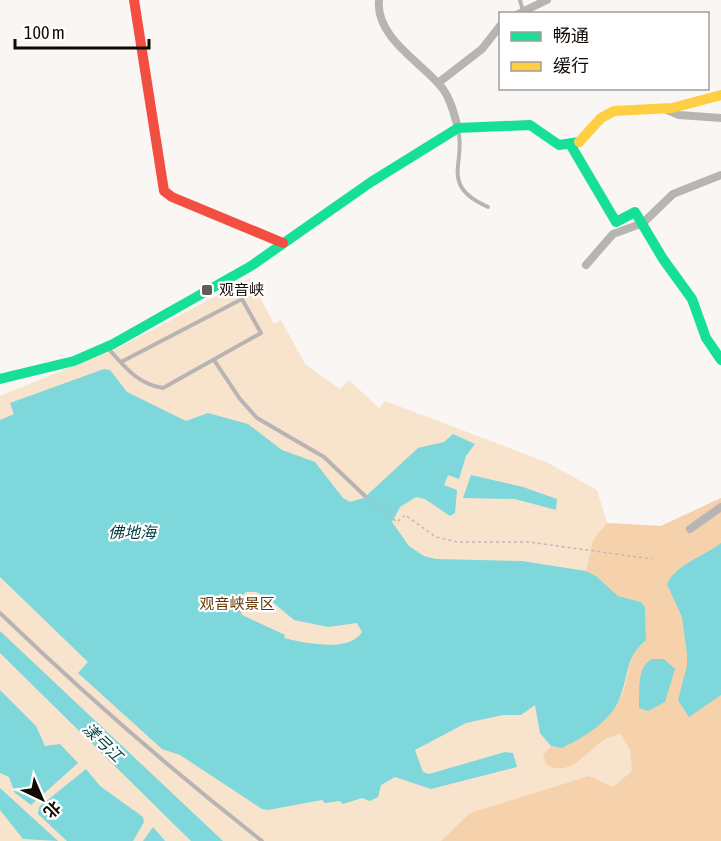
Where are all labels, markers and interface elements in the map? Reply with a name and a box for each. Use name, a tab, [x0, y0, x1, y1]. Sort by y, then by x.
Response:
scale bar	[15, 12, 148, 50]
legend	[499, 12, 709, 90]
text: 100 m	[24, 22, 65, 43]
text: 畅通	[553, 25, 589, 46]
text: 缓行	[553, 55, 589, 76]
place label: 观音峡	[219, 281, 264, 298]
marker: 观音峡	[200, 283, 214, 297]
water label: 佛地海	[108, 523, 158, 541]
park label: 观音峡景区	[199, 595, 275, 612]
water label: 漾弓江	[79, 719, 128, 767]
north arrow	[12, 769, 72, 829]
text: 北	[40, 798, 64, 822]

